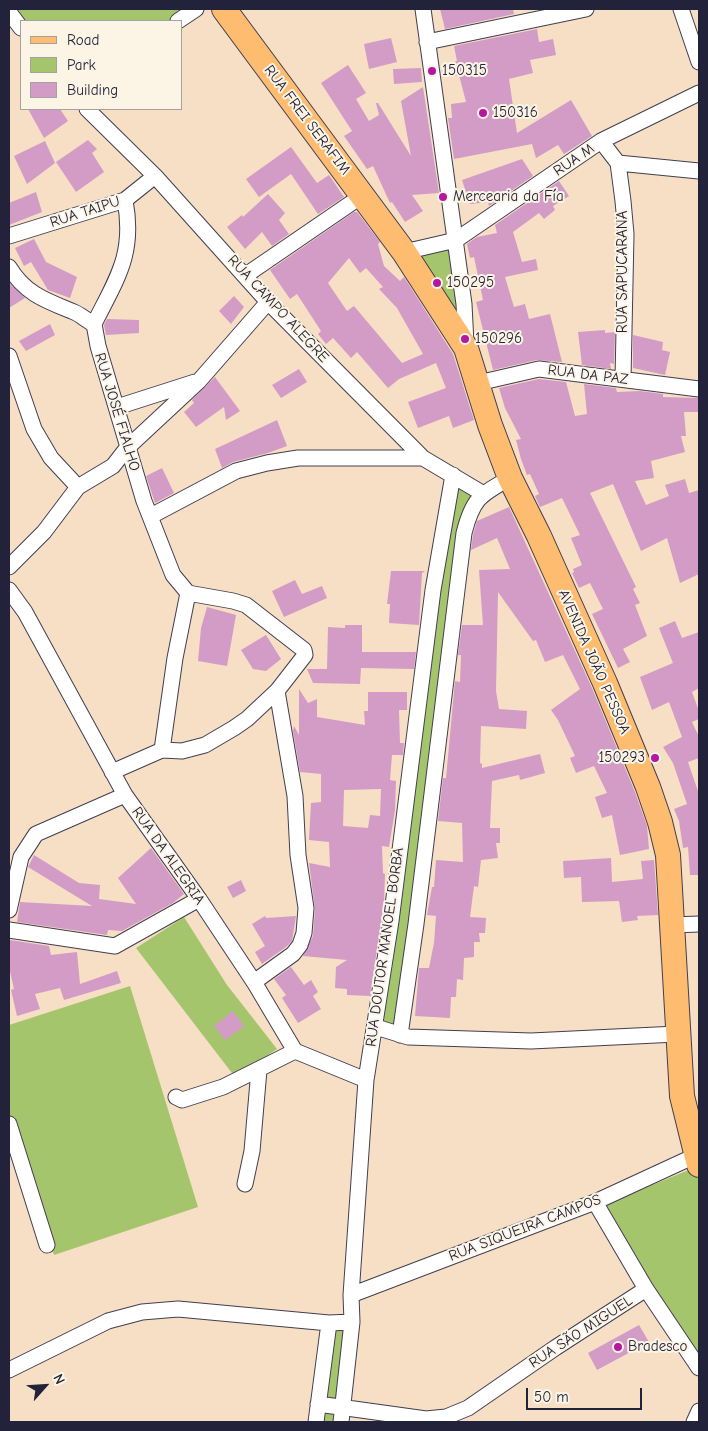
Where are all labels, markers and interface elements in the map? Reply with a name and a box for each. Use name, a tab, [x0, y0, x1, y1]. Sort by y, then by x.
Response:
legend	[20, 20, 182, 110]
text: Road	[67, 31, 99, 49]
text: Park	[67, 56, 96, 74]
street label: RUA FREI SERAFIM	[260, 62, 354, 178]
place label: 150315	[442, 62, 487, 80]
marker: 150315	[426, 65, 438, 77]
text: Building	[67, 81, 118, 99]
place label: 150316	[493, 104, 538, 122]
marker: 150316	[477, 107, 489, 119]
street label: RUA M	[550, 140, 598, 180]
place label: Mercearia da Fía	[453, 188, 564, 206]
marker: Mercearia da Fía	[437, 191, 449, 203]
street label: RUA TAIPU	[48, 192, 122, 232]
street label: RUA SAPUCARANA	[614, 211, 632, 333]
street label: RUA CAMPO ALEGRE	[224, 252, 332, 366]
place label: 150295	[447, 274, 494, 292]
marker: 150295	[431, 277, 443, 289]
place label: 150296	[475, 330, 522, 348]
marker: 150296	[459, 333, 471, 345]
street label: RUA JOSÉ FIALHO	[90, 351, 144, 473]
street label: RUA DA PAZ	[547, 361, 629, 389]
street label: AVENIDA JOÃO PESSOA	[554, 587, 634, 737]
place label: 150293	[598, 749, 645, 767]
marker: 150293	[649, 752, 661, 764]
street label: RUA DA ALEGRIA	[128, 804, 208, 908]
street label: RUA DOUTOR MANOEL BORBA	[362, 846, 408, 1048]
street label: RUA SIQUEIRA CAMPOS	[446, 1191, 604, 1265]
street label: RUA SÃO MIGUEL	[526, 1292, 636, 1372]
place label: Bradesco	[628, 1338, 688, 1356]
marker: Bradesco	[612, 1341, 624, 1353]
north arrow	[20, 1361, 70, 1411]
text: N	[49, 1371, 69, 1387]
scale bar	[528, 1378, 644, 1410]
text: 50 m	[534, 1388, 569, 1406]

